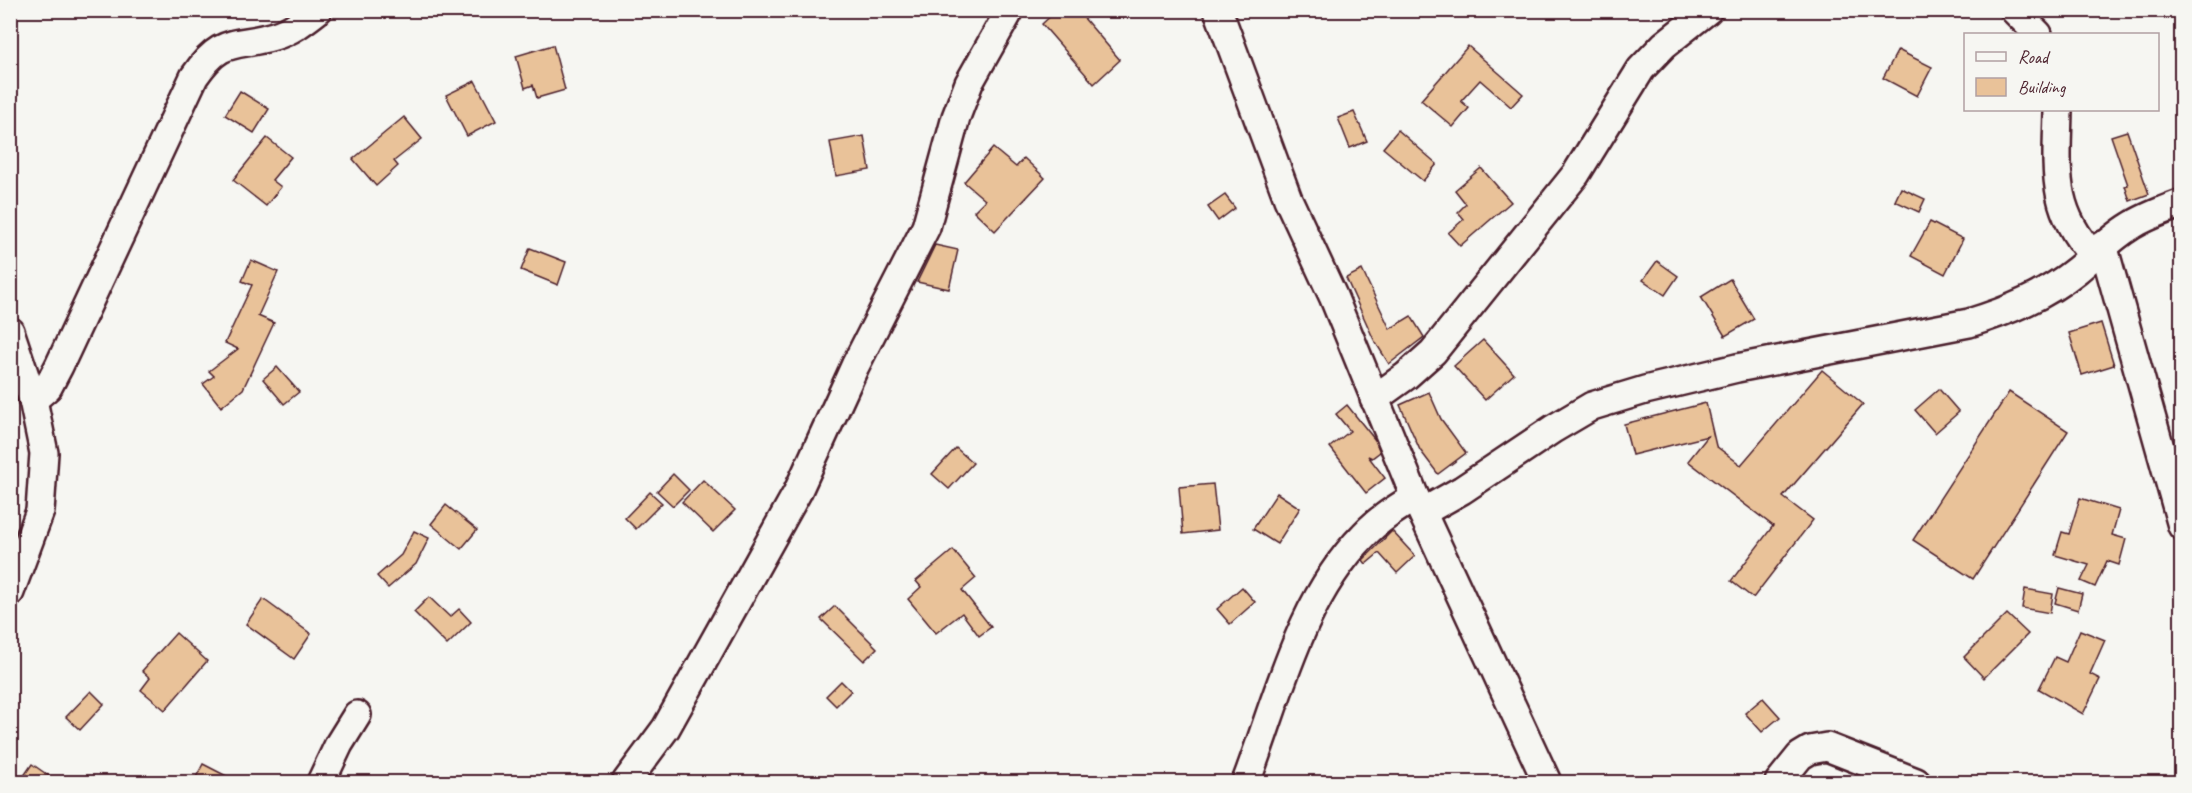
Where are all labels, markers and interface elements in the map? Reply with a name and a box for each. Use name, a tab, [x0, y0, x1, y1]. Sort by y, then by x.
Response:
legend	[1964, 33, 2159, 111]
text: Road	[2018, 46, 2051, 68]
text: Building	[2018, 76, 2067, 98]

